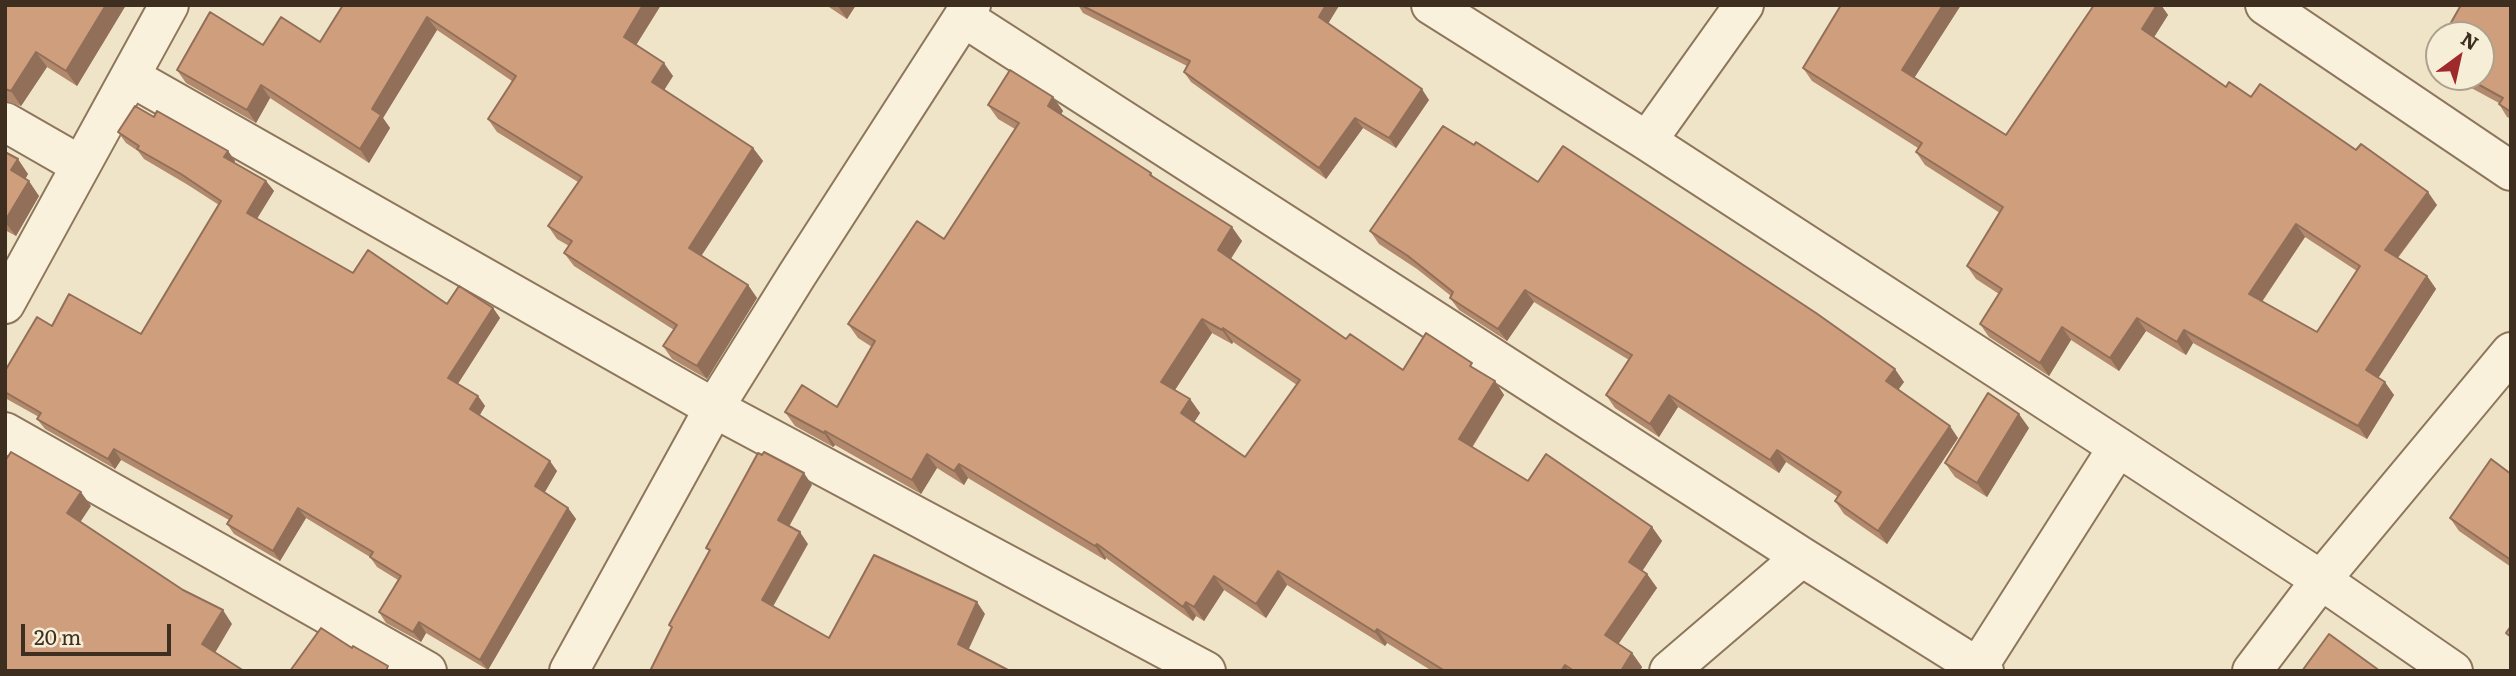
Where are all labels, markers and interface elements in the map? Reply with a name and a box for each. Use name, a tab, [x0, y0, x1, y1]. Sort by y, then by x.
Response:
north arrow	[2425, 21, 2495, 91]
text: N	[2456, 24, 2485, 56]
scale bar	[24, 610, 175, 654]
text: 20 m	[34, 620, 81, 651]

